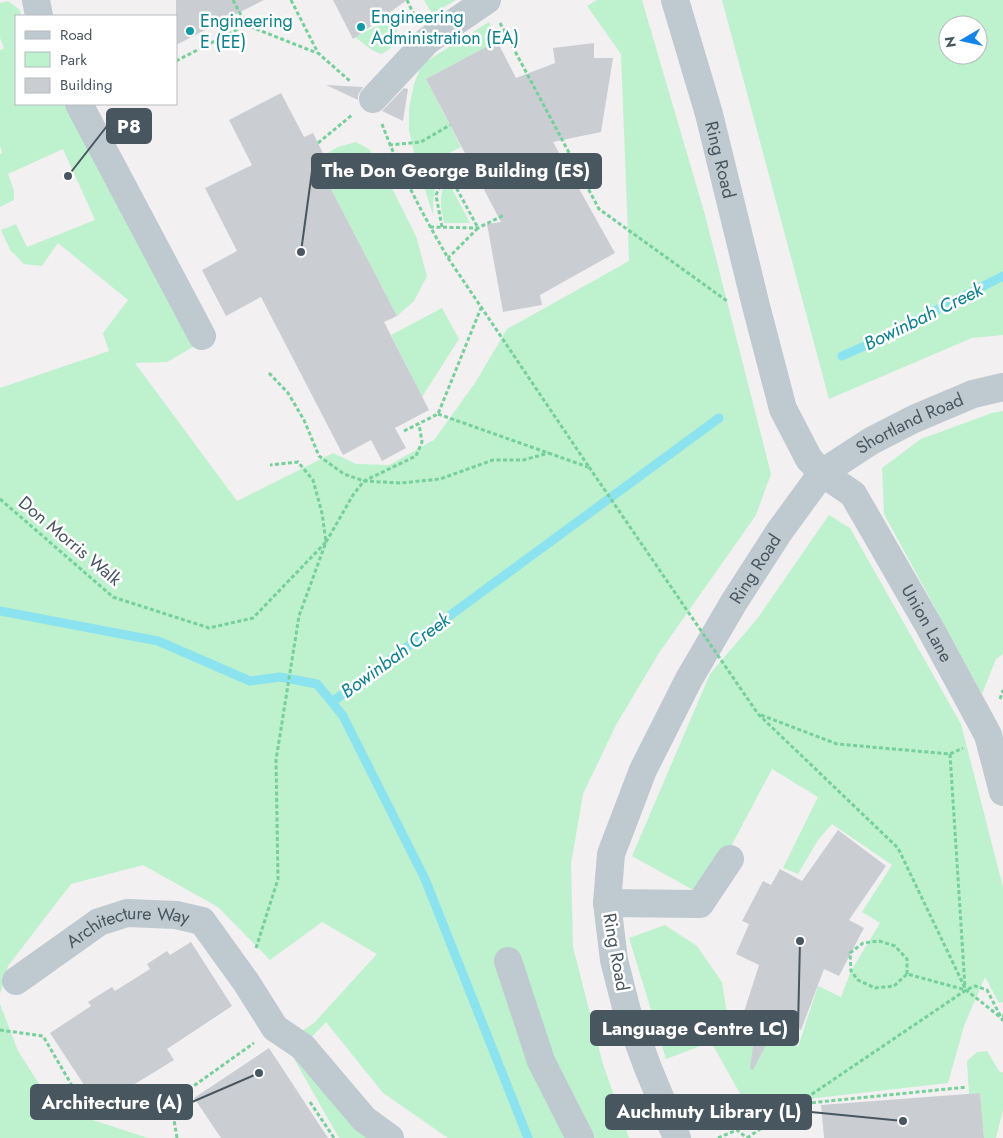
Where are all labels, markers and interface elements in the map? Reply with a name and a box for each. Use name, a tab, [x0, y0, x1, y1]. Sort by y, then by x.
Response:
place label: Engineering Administration (EA)	[371, 4, 519, 51]
place label: Engineering E (EE)	[200, 8, 293, 55]
legend	[15, 15, 178, 105]
north arrow	[938, 15, 988, 65]
marker: Engineering Administration (EA)	[355, 21, 367, 33]
text: Road	[60, 24, 92, 46]
marker: Engineering E (EE)	[184, 25, 196, 37]
text: N	[939, 35, 961, 49]
text: Park	[60, 49, 87, 71]
text: Building	[60, 74, 112, 96]
callout: P8	[107, 109, 151, 143]
text: P8	[117, 113, 141, 140]
street label: Ring Road	[698, 118, 742, 201]
callout: The Don George Building (ES)	[312, 154, 601, 188]
text: The Don George Building (ES)	[322, 157, 590, 184]
water label: Bowinbah Creek	[859, 276, 988, 357]
street label: Shortland Road	[851, 387, 967, 461]
street label: Don Morris Walk	[13, 490, 127, 592]
street label: Ring Road	[723, 529, 787, 609]
street label: Union Lane	[895, 580, 959, 667]
water label: Bowinbah Creek	[335, 606, 456, 704]
street label: Architecture Way	[61, 900, 192, 954]
street label: Ring Road	[596, 911, 636, 993]
callout: Language Centre LC)	[591, 1011, 798, 1045]
text: Language Centre LC)	[602, 1015, 788, 1042]
callout: Architecture (A)	[31, 1085, 192, 1119]
text: Architecture (A)	[40, 1089, 183, 1116]
callout: Auchmuty Library (L)	[606, 1095, 811, 1129]
text: Auchmuty Library (L)	[616, 1098, 801, 1125]

